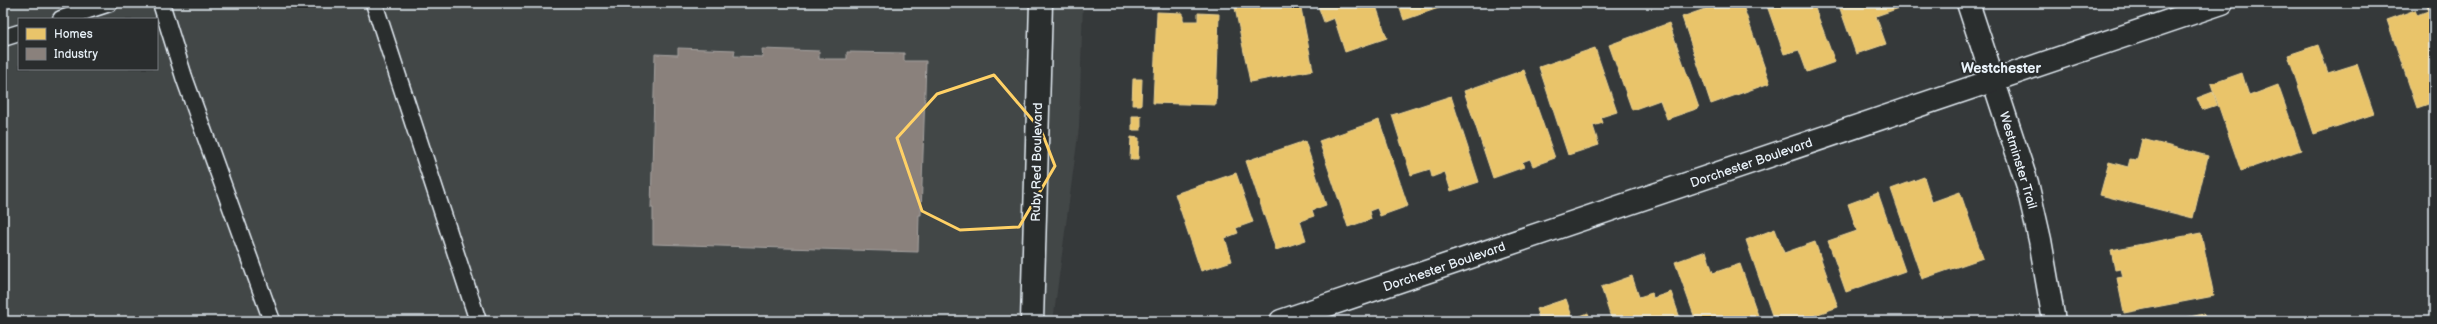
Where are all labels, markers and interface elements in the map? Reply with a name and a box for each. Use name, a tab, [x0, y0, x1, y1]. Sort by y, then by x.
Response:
legend	[18, 18, 158, 70]
text: Homes	[54, 27, 93, 42]
text: Industry	[54, 47, 99, 62]
district label: Westchester	[1961, 60, 2041, 77]
street label: Ruby Red Boulevard	[1028, 102, 1046, 222]
street label: Westminster Trail	[1996, 110, 2040, 211]
street label: Dorchester Boulevard	[1688, 135, 1814, 191]
street label: Dorchester Boulevard	[1381, 239, 1507, 295]

